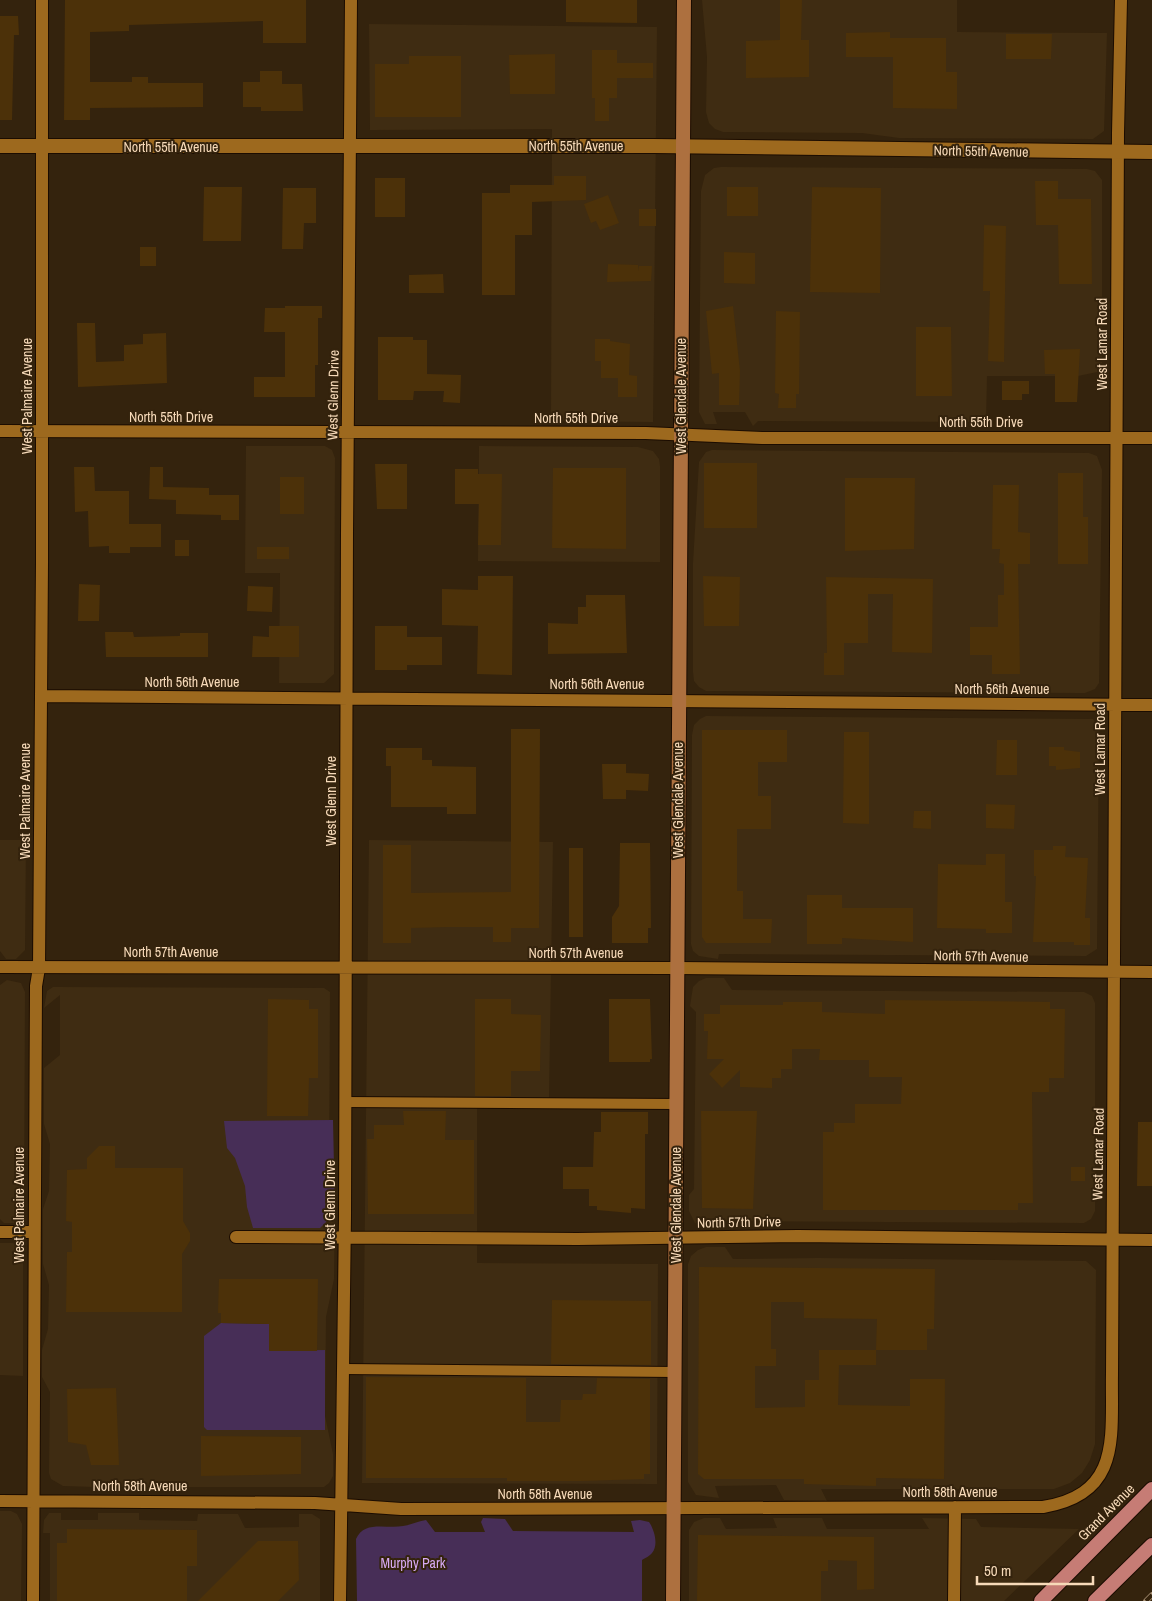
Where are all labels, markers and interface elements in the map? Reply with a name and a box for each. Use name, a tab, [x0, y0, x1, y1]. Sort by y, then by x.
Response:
street label: North 55th Avenue	[529, 137, 623, 155]
street label: North 55th Avenue	[124, 138, 218, 156]
street label: North 55th Avenue	[933, 141, 1029, 161]
street label: West Lamar Road	[1093, 298, 1111, 390]
street label: West Palmaire Avenue	[18, 338, 36, 454]
street label: West Glendale Avenue	[672, 338, 690, 454]
street label: West Glenn Drive	[323, 350, 343, 440]
street label: North 55th Drive	[129, 408, 213, 426]
street label: North 55th Drive	[534, 409, 618, 427]
street label: North 55th Drive	[939, 413, 1023, 431]
street label: North 56th Avenue	[145, 673, 239, 691]
street label: North 56th Avenue	[550, 675, 644, 693]
street label: North 56th Avenue	[955, 680, 1049, 698]
street label: West Lamar Road	[1091, 703, 1109, 795]
street label: West Glendale Avenue	[669, 742, 687, 858]
street label: West Palmaire Avenue	[16, 743, 34, 859]
street label: West Glenn Drive	[322, 756, 340, 846]
street label: North 57th Avenue	[124, 943, 218, 961]
street label: North 57th Avenue	[529, 944, 623, 962]
street label: North 57th Avenue	[933, 946, 1029, 966]
street label: West Lamar Road	[1088, 1108, 1108, 1200]
street label: West Palmaire Avenue	[10, 1147, 28, 1263]
street label: West Glendale Avenue	[667, 1147, 685, 1263]
street label: West Glenn Drive	[321, 1160, 339, 1250]
street label: North 57th Drive	[697, 1212, 781, 1232]
street label: North 58th Avenue	[93, 1477, 187, 1495]
street label: Grand Avenue	[1074, 1480, 1138, 1544]
street label: North 58th Avenue	[903, 1483, 997, 1501]
street label: North 58th Avenue	[498, 1485, 592, 1503]
park label: Murphy Park	[380, 1554, 446, 1572]
scale bar	[977, 1554, 1093, 1586]
text: 50 m	[984, 1560, 1011, 1581]

